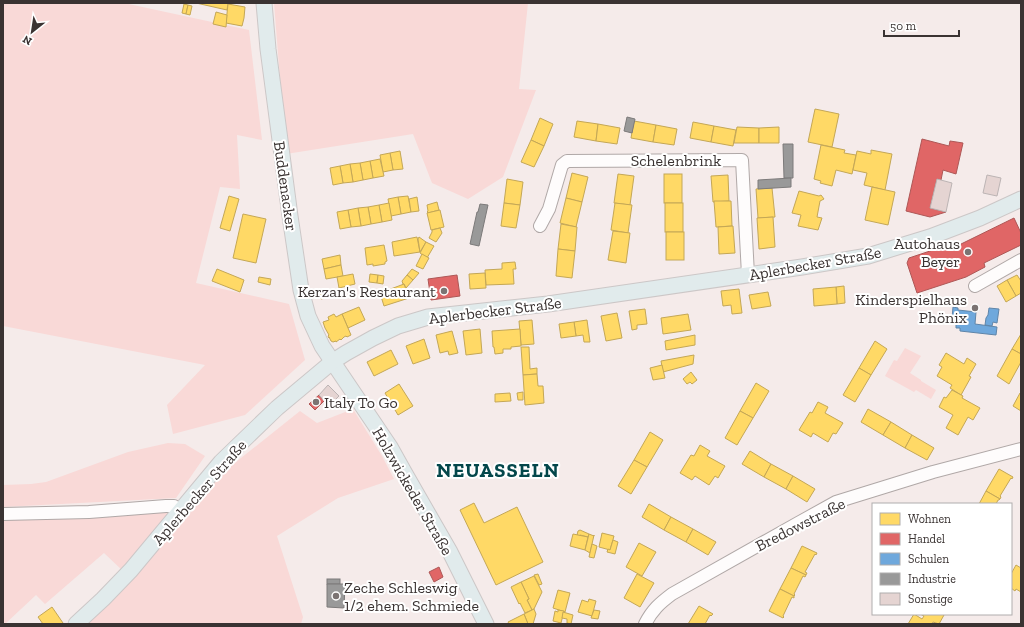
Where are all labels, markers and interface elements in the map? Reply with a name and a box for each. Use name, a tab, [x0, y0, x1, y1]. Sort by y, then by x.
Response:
north arrow	[12, 12, 52, 52]
scale bar	[884, 12, 959, 38]
text: 50 m	[890, 19, 917, 33]
text: N	[20, 32, 34, 48]
street label: Buddenacker	[270, 140, 301, 232]
street label: Schelenbrink	[631, 151, 722, 170]
place label: Autohaus Beyer	[894, 234, 960, 271]
street label: Aplerbecker Straße	[748, 243, 883, 284]
marker: Autohaus Beyer	[963, 247, 973, 257]
place label: Kerzan's Restaurant	[298, 282, 436, 301]
marker: Kerzan's Restaurant	[439, 286, 449, 296]
place label: Kinderspielhaus Phönix	[855, 290, 967, 327]
street label: Aplerbecker Straße	[428, 293, 563, 328]
marker: Kinderspielhaus Phönix	[970, 303, 980, 313]
place label: Italy To Go	[324, 393, 398, 412]
marker: Italy To Go	[311, 397, 321, 407]
street label: Holzwickeder Straße	[368, 424, 457, 559]
street label: Aplerbecker Straße	[148, 436, 250, 549]
district label: NEUASSELN	[436, 458, 560, 482]
street label: Bredowstraße	[752, 494, 848, 555]
legend	[872, 503, 1012, 615]
text: Wohnen	[908, 512, 951, 526]
text: Handel	[908, 532, 945, 546]
text: Schulen	[908, 552, 949, 566]
text: Industrie	[908, 572, 956, 586]
place label: Zeche Schleswig 1/2 ehem. Schmiede	[344, 578, 479, 615]
marker: Zeche Schleswig 1/2 ehem. Schmiede	[331, 591, 341, 601]
text: Sonstige	[908, 592, 953, 606]

